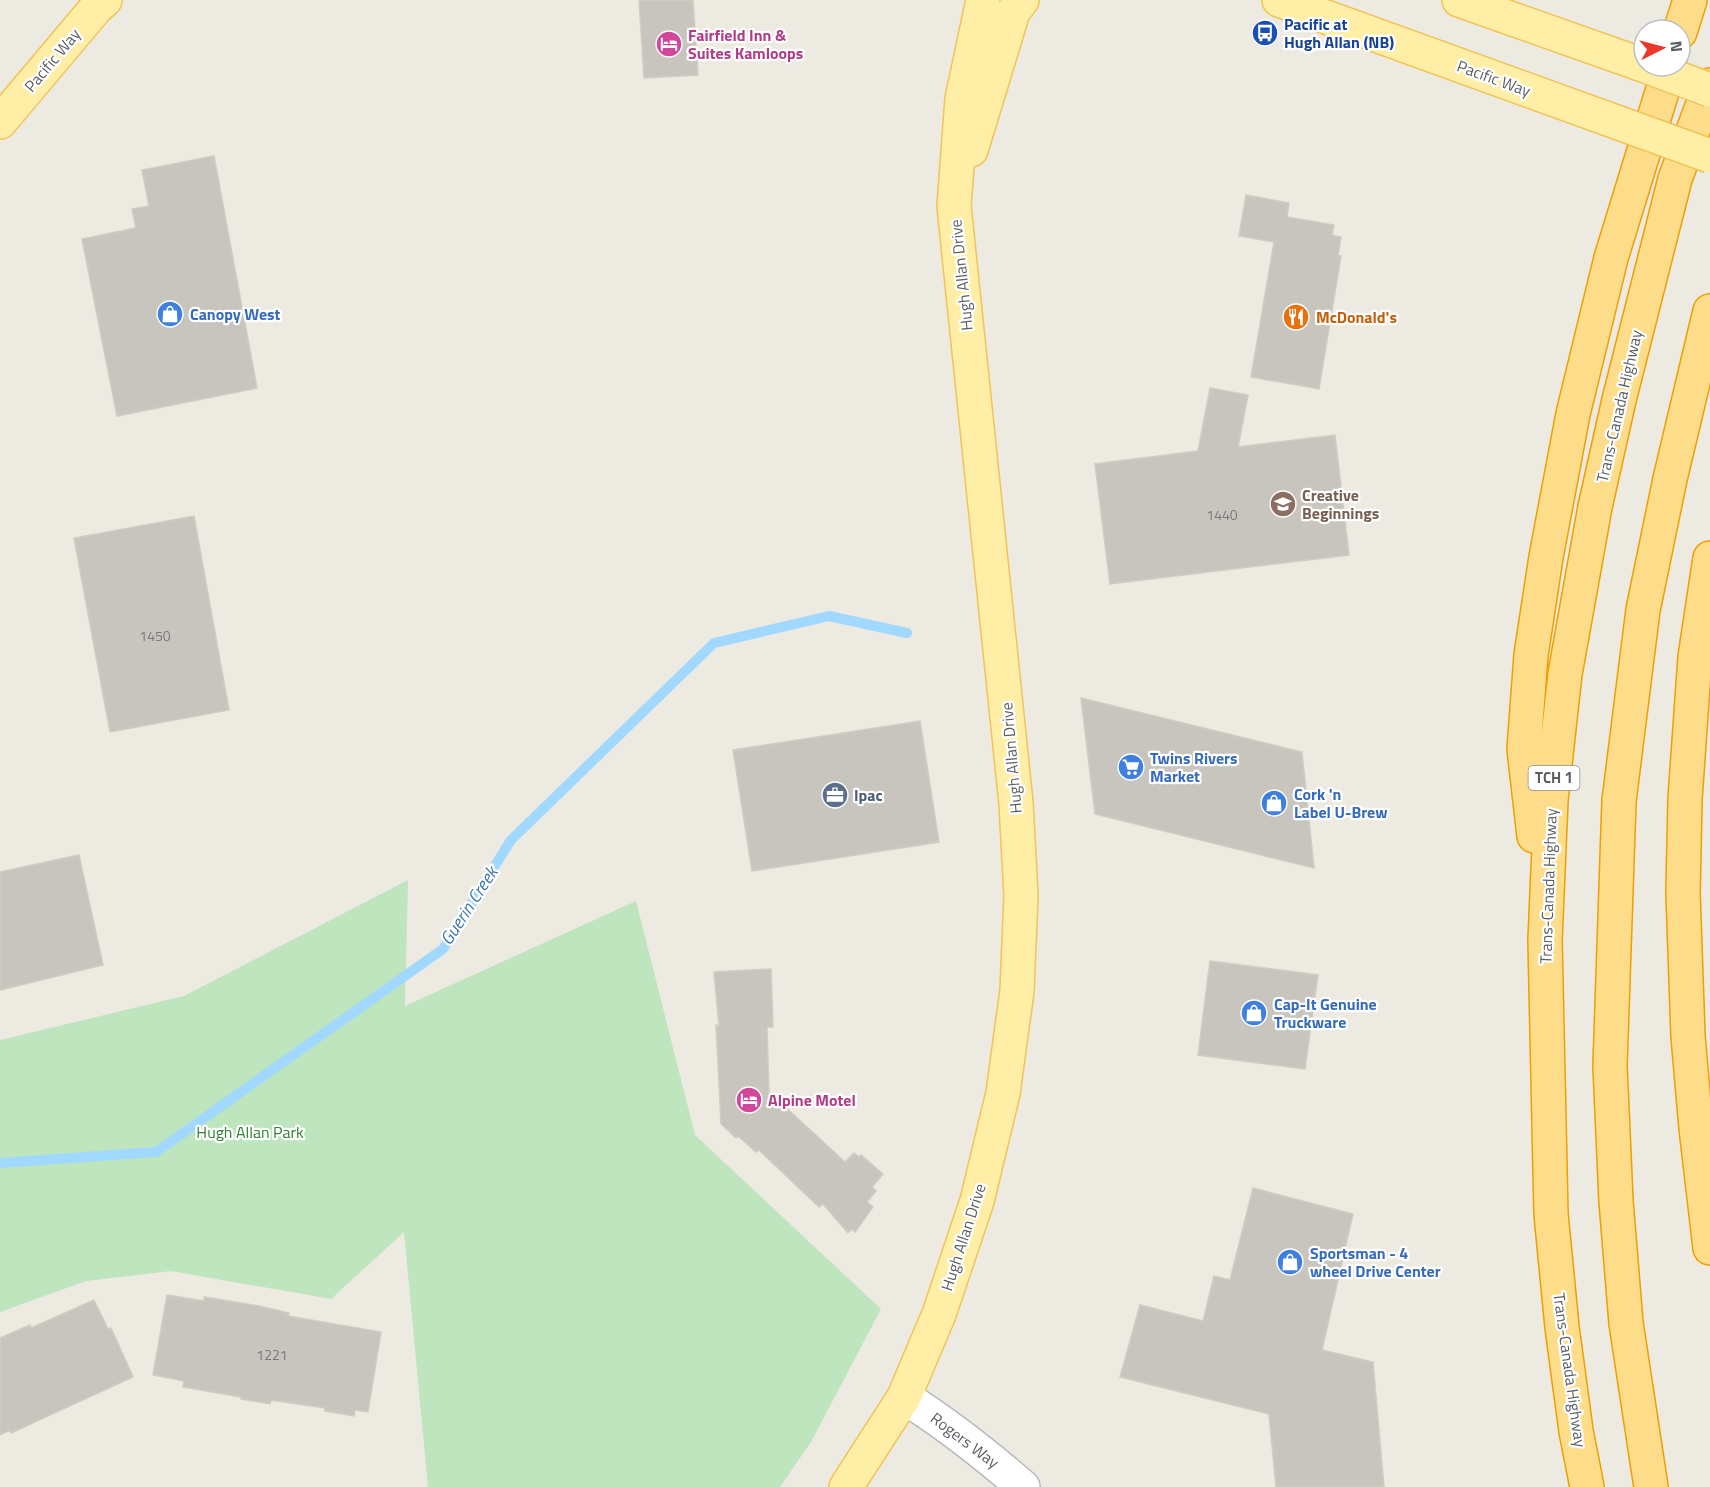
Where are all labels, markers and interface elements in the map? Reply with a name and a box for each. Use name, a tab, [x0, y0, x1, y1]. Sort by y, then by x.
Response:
place label: Pacific at Hugh Allan (NB)	[1284, 12, 1394, 54]
bus stop icon: Pacific at Hugh Allan (NB)	[1250, 18, 1280, 48]
north arrow	[1632, 18, 1692, 78]
street label: Pacific Way	[18, 23, 86, 97]
place label: Fairfield Inn & Suites Kamloops	[688, 23, 803, 65]
hotel icon: Fairfield Inn & Suites Kamloops	[654, 29, 684, 59]
text: N	[1664, 40, 1689, 53]
street label: Pacific Way	[1454, 54, 1534, 103]
street label: Hugh Allan Drive	[943, 218, 979, 332]
shop icon: Canopy West	[155, 299, 185, 329]
place label: Canopy West	[190, 302, 281, 326]
restaurant icon: McDonald's	[1281, 302, 1311, 332]
place label: McDonald's	[1316, 305, 1397, 329]
street label: Trans-Canada Highway	[1590, 327, 1648, 485]
place label: Creative Beginnings	[1302, 483, 1379, 525]
school or university icon: Creative Beginnings	[1268, 489, 1298, 519]
house number: 1440	[1206, 504, 1238, 525]
house number: 1450	[139, 625, 171, 646]
street label: Hugh Allan Drive	[994, 701, 1028, 815]
place label: Twins Rivers Market	[1150, 746, 1238, 788]
supermarket icon: Twins Rivers Market	[1116, 752, 1146, 782]
road number: TCH 1	[1528, 766, 1580, 790]
office icon: Ipac	[820, 780, 850, 810]
place label: Cork 'n Label U-Brew	[1294, 782, 1388, 824]
place label: Ipac	[854, 783, 883, 807]
shop icon: Cork 'n Label U-Brew	[1259, 788, 1289, 818]
street label: Trans-Canada Highway	[1533, 808, 1563, 964]
water label: Guerin Creek	[433, 859, 505, 950]
place label: Cap-It Genuine Truckware	[1274, 992, 1377, 1034]
shop icon: Cap-It Genuine Truckware	[1239, 998, 1269, 1028]
hotel icon: Alpine Motel	[734, 1085, 764, 1115]
place label: Alpine Motel	[768, 1088, 856, 1112]
park label: Hugh Allan Park	[196, 1120, 304, 1144]
street label: Hugh Allan Drive	[934, 1180, 992, 1294]
place label: Sportsman - 4 wheel Drive Center	[1310, 1241, 1441, 1283]
shop icon: Sportsman - 4 wheel Drive Center	[1275, 1247, 1305, 1277]
street label: Trans-Canada Highway	[1547, 1291, 1593, 1449]
house number: 1221	[256, 1344, 288, 1365]
street label: Rogers Way	[926, 1406, 1005, 1474]

